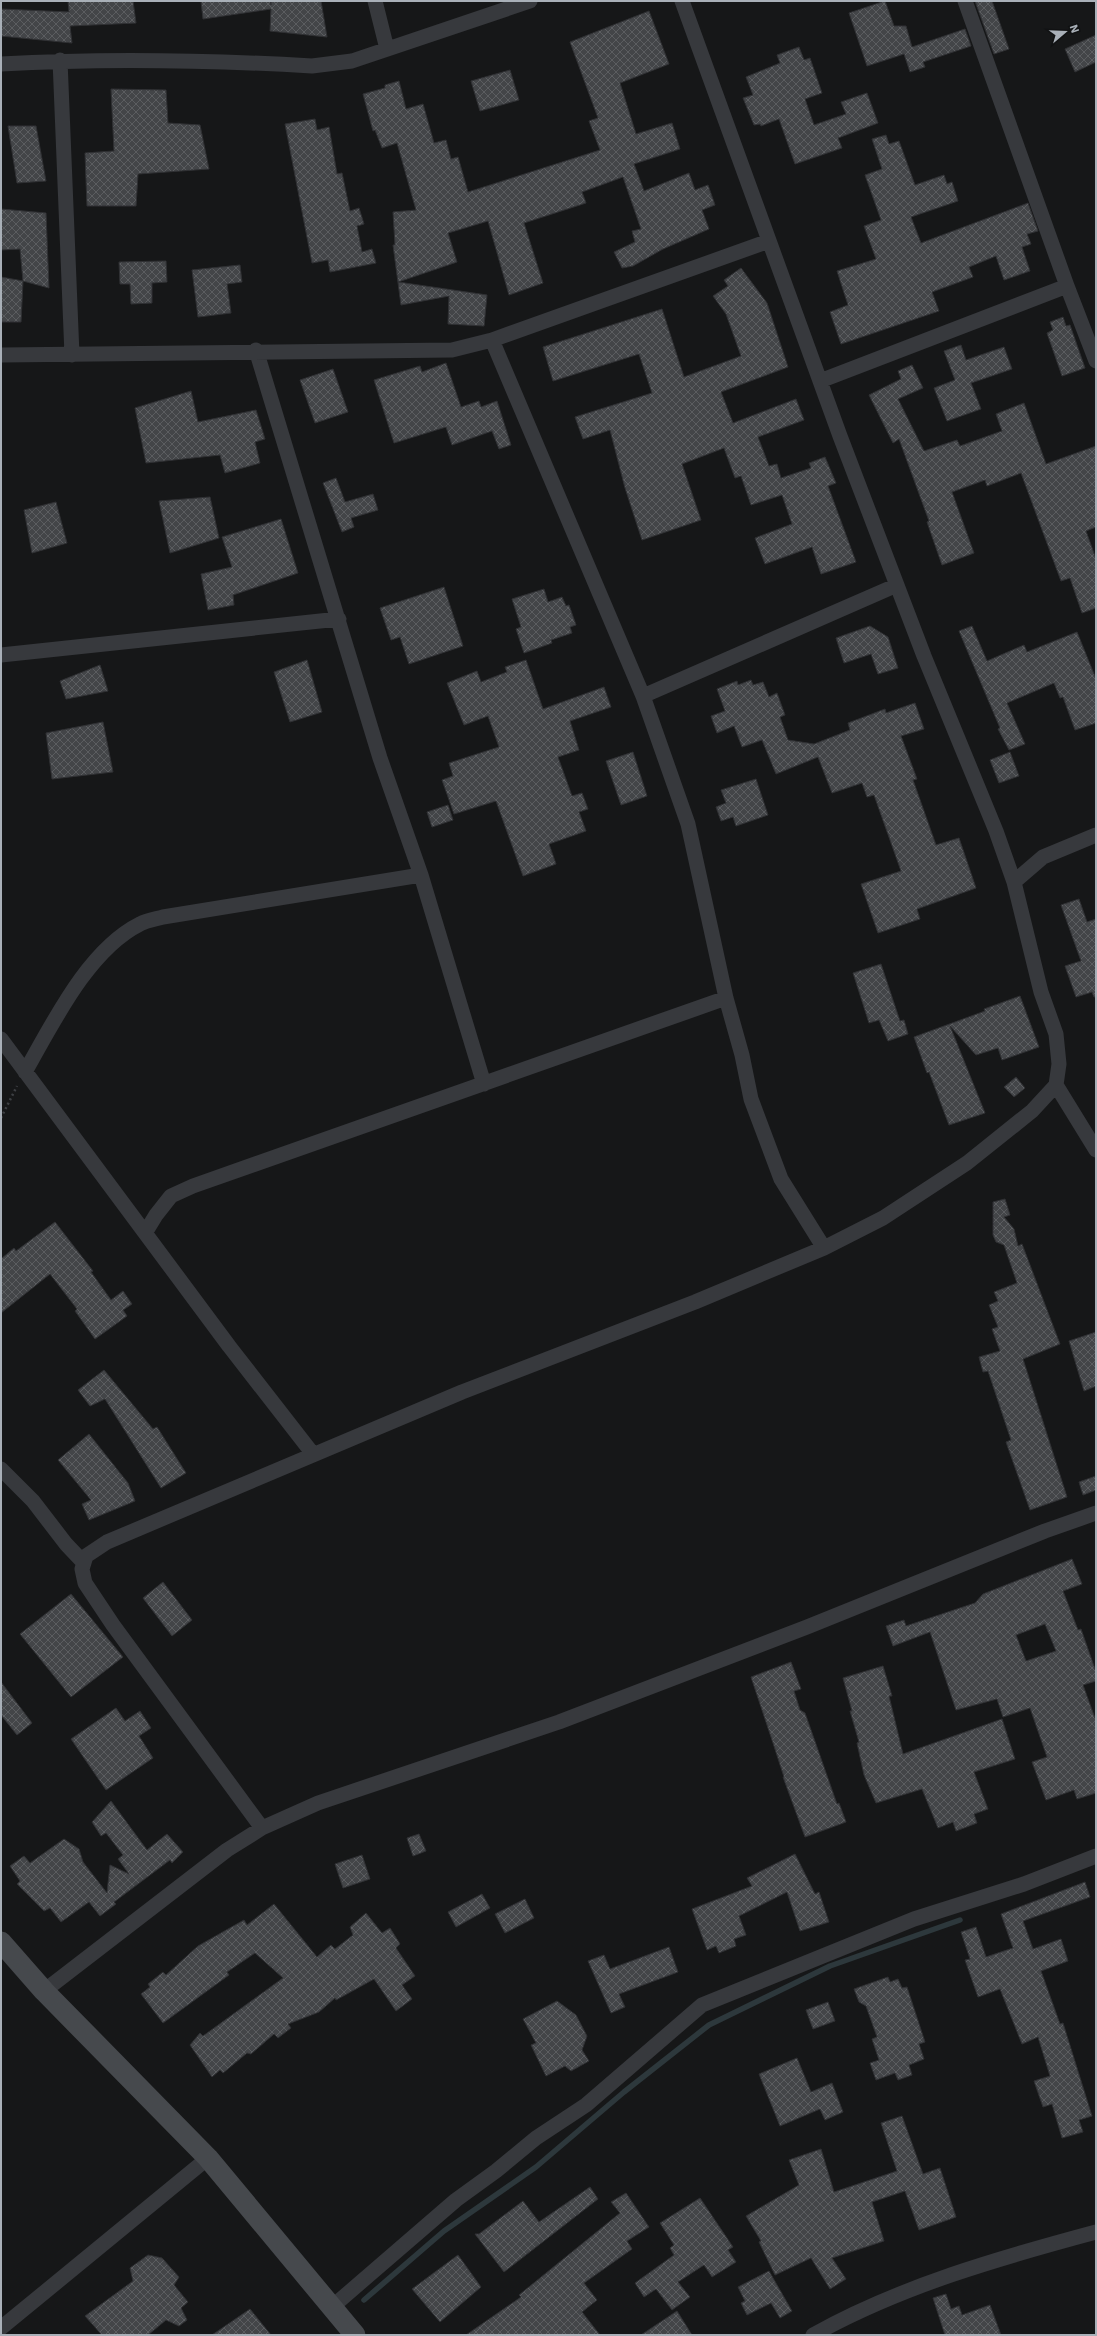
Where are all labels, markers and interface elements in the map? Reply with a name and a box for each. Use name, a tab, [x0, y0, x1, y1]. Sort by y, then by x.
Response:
north arrow	[1045, 12, 1085, 52]
text: N	[1067, 23, 1082, 35]

